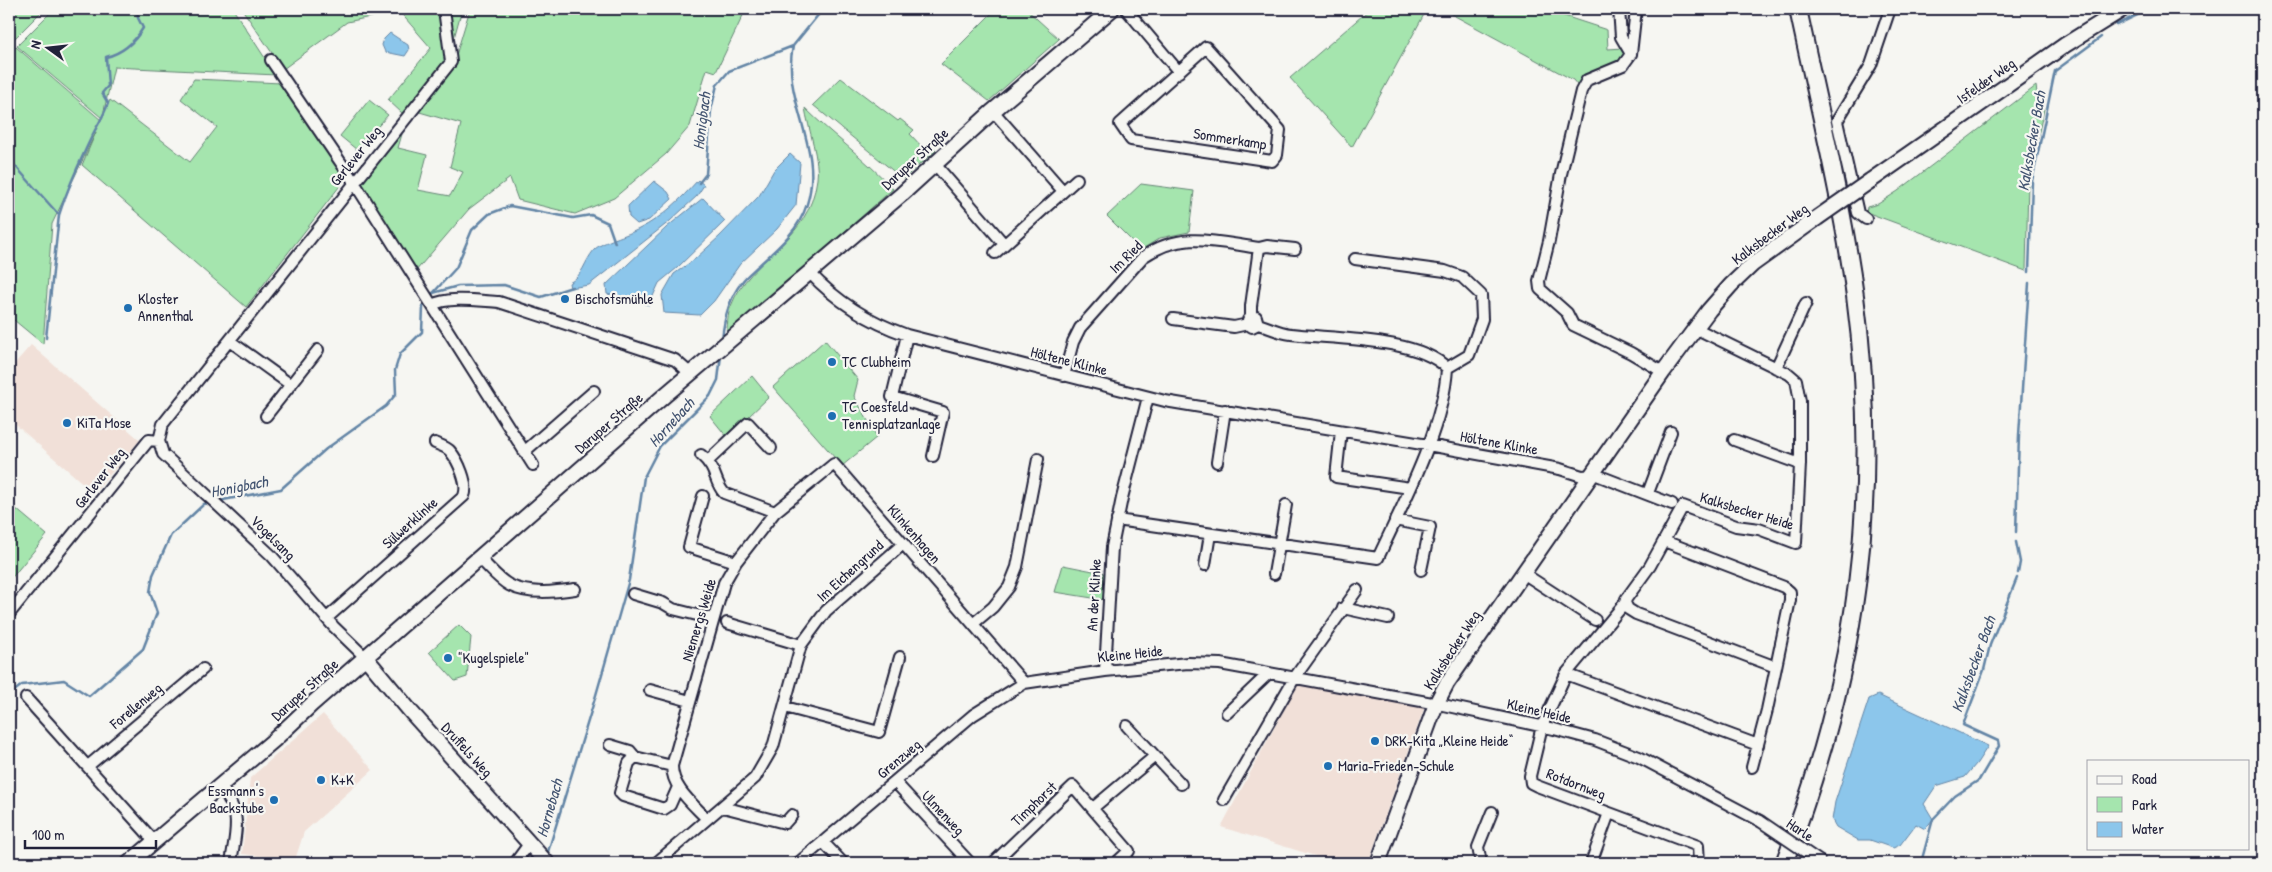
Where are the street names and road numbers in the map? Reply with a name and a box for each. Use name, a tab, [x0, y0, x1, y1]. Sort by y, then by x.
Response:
street label: Isfelder Weg	[1952, 52, 2020, 109]
street label: Gerlever Weg	[325, 121, 387, 190]
street label: Sommerkamp	[1192, 122, 1269, 155]
street label: Daruper Straße	[876, 123, 953, 195]
street label: Kalksbecker Weg	[1727, 198, 1813, 269]
street label: Im Ried	[1104, 235, 1147, 278]
street label: Höltene Klinke	[1028, 341, 1110, 380]
street label: Daruper Straße	[570, 387, 647, 458]
street label: Höltene Klinke	[1459, 425, 1540, 460]
street label: Gerlever Weg	[69, 443, 130, 513]
street label: Kalksbecker Heide	[1698, 486, 1797, 535]
street label: Sülwerklinke	[377, 492, 442, 553]
street label: Klinkenhagen	[883, 499, 946, 568]
street label: Vogelsang	[246, 510, 301, 565]
street label: Im Eichengrund	[812, 535, 888, 606]
street label: An der Klinke	[1081, 558, 1106, 632]
street label: Niemergs Weide	[676, 576, 721, 664]
street label: Kalksbecker Weg	[1418, 606, 1485, 694]
street label: Kleine Heide	[1096, 640, 1164, 667]
street label: Daruper Straße	[266, 654, 343, 726]
street label: Forellenweg	[104, 677, 167, 734]
street label: Kleine Heide	[1505, 693, 1573, 728]
street label: Druffels Weg	[437, 717, 498, 782]
street label: Grenzweg	[872, 734, 925, 783]
street label: Rotdornweg	[1543, 763, 1609, 805]
street label: Timphorst	[1006, 776, 1062, 831]
street label: Ulmenweg	[917, 785, 970, 840]
street label: Harle	[1783, 813, 1818, 846]

